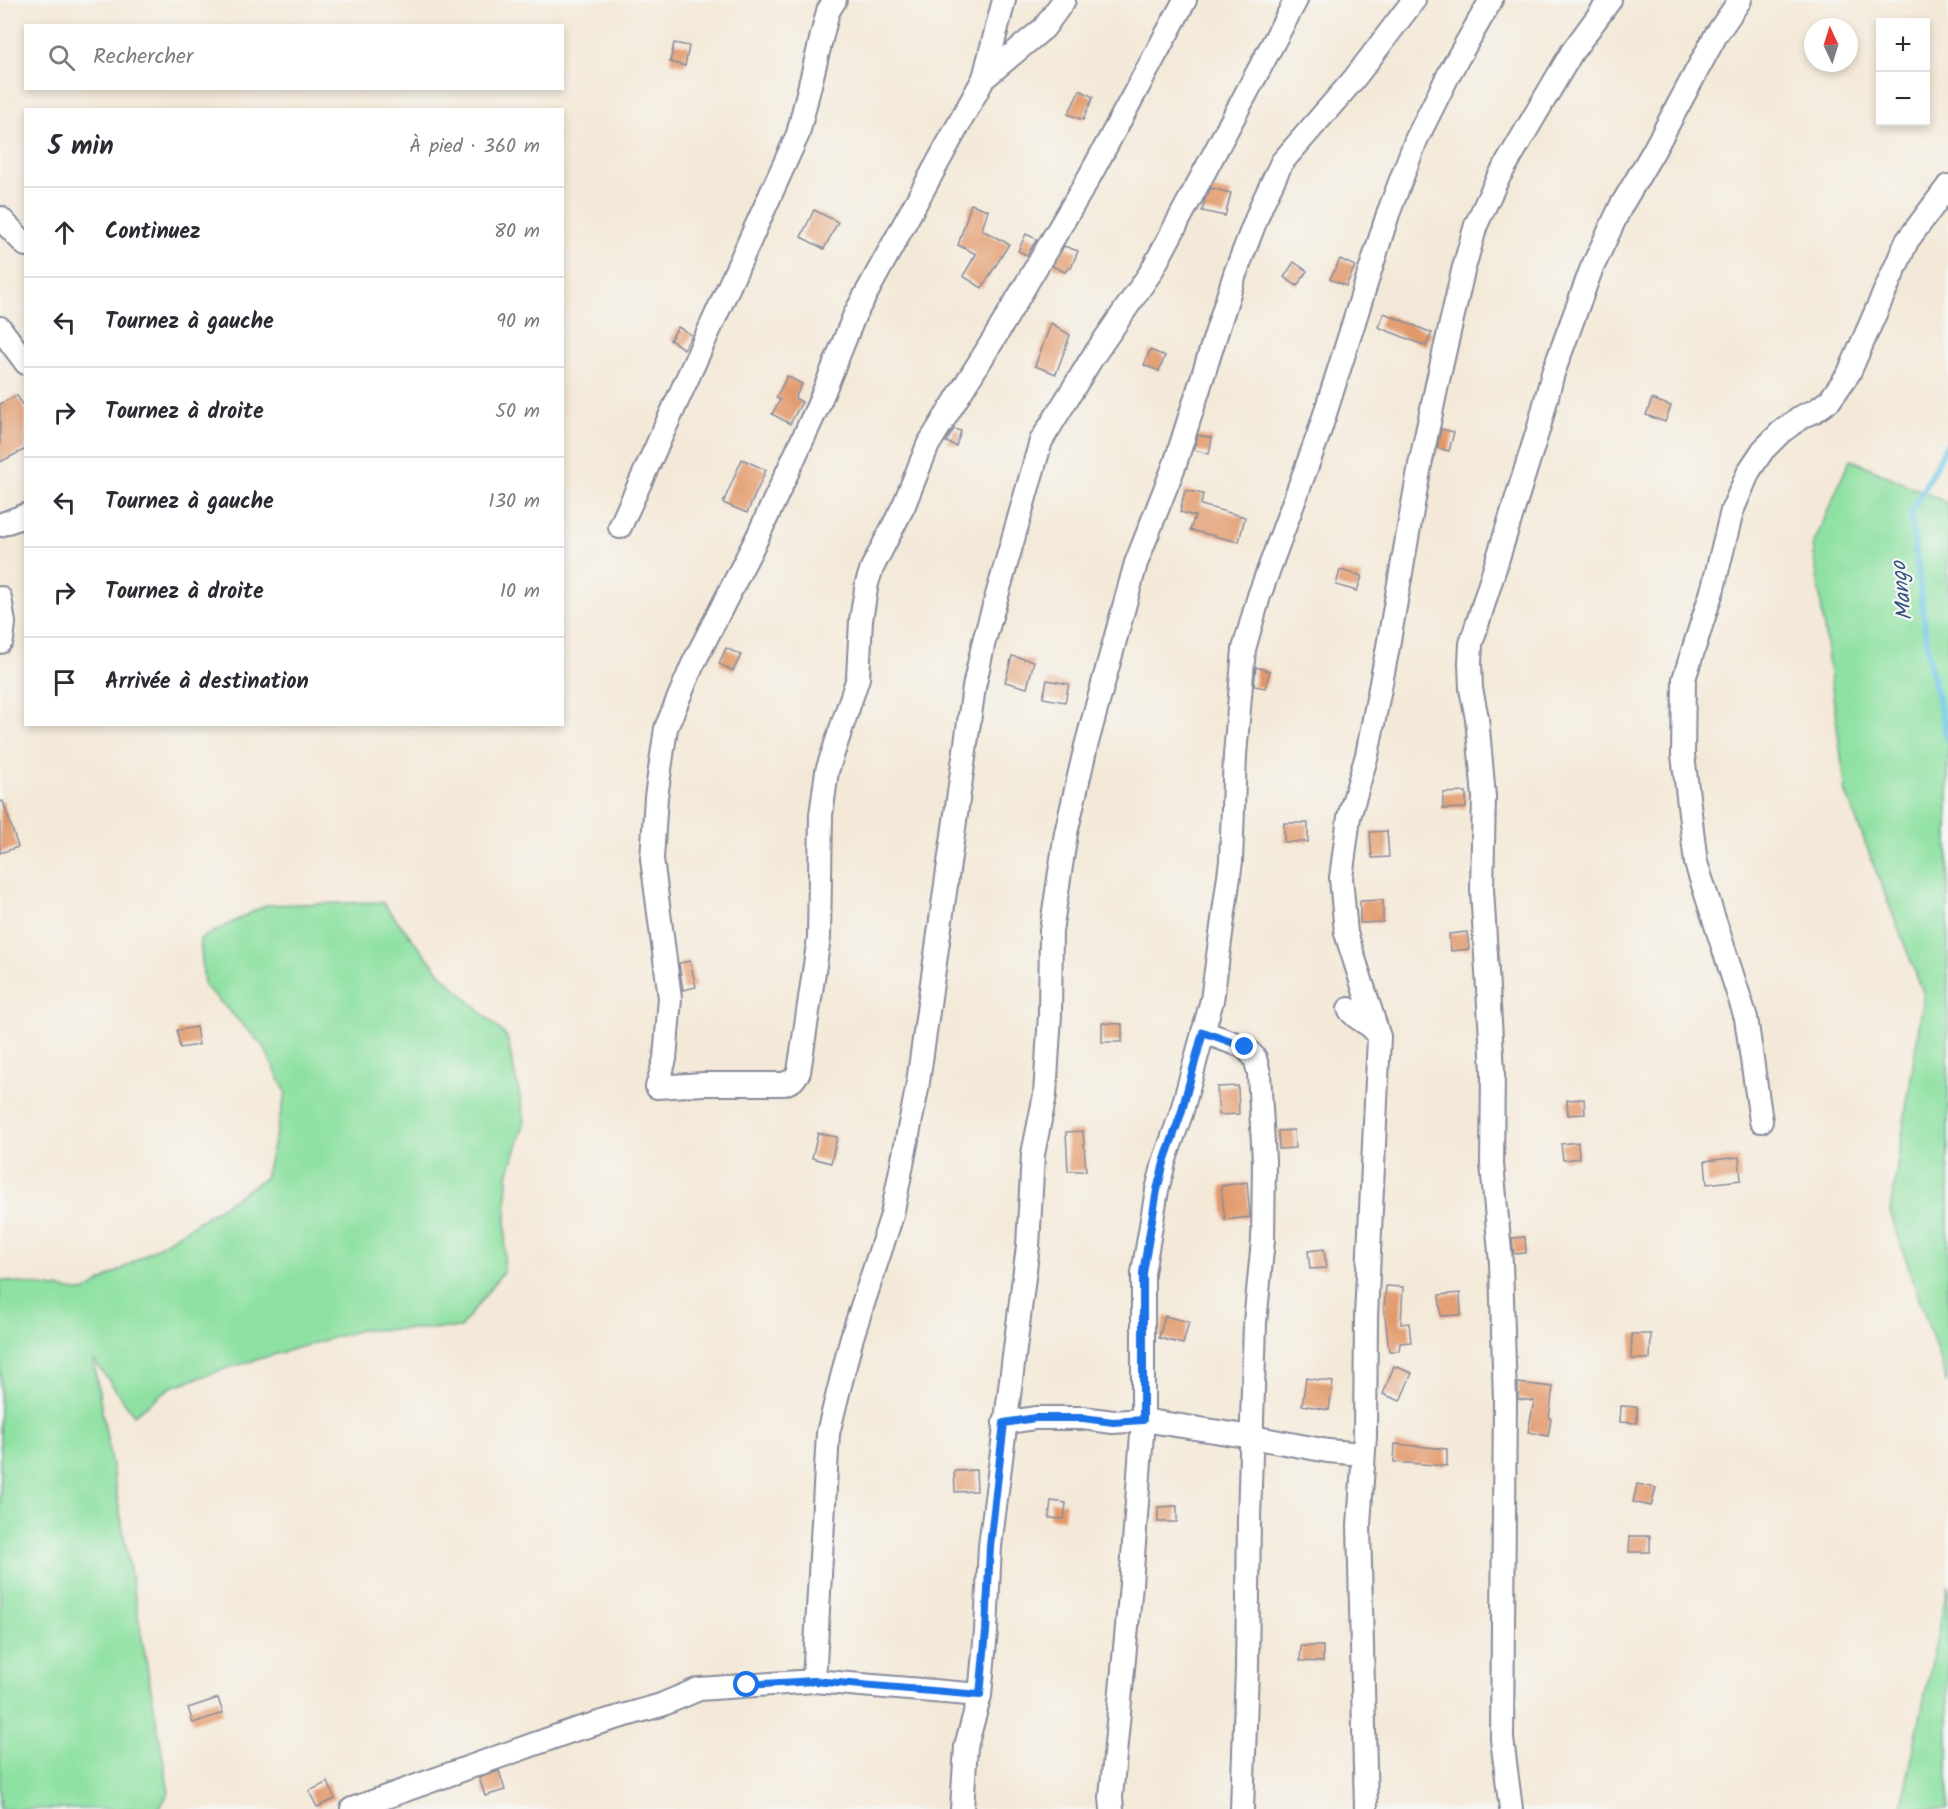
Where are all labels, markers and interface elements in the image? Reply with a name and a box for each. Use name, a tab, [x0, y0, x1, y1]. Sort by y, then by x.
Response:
north arrow	[1804, 18, 1858, 72]
map controls	[1876, 18, 1930, 126]
button: +	[1876, 18, 1930, 72]
search box	[24, 24, 564, 90]
text: Rechercher	[93, 40, 193, 75]
icon: search	[45, 41, 78, 74]
button: −	[1876, 72, 1930, 126]
text: 5 min	[48, 126, 114, 168]
text: À pied · 360 m	[409, 131, 540, 163]
text: Continuez	[105, 215, 201, 250]
icon: ahead	[48, 216, 81, 249]
text: 80 m	[494, 216, 540, 248]
text: Tournez à gauche	[105, 305, 274, 340]
icon: left	[48, 306, 81, 339]
text: 90 m	[496, 306, 540, 338]
text: Tournez à droite	[105, 395, 264, 430]
icon: right	[48, 396, 81, 429]
text: 50 m	[495, 396, 540, 428]
text: Tournez à gauche	[105, 485, 274, 520]
icon: left	[48, 486, 81, 519]
text: 130 m	[488, 486, 540, 518]
water label: Mango	[1882, 557, 1924, 623]
text: Tournez à droite	[105, 575, 264, 610]
icon: right	[48, 576, 81, 609]
text: 10 m	[500, 576, 540, 608]
text: Arrivée à destination	[105, 665, 309, 700]
icon: arrive	[48, 666, 81, 699]
route end	[1231, 1033, 1257, 1059]
route start	[733, 1671, 759, 1697]

